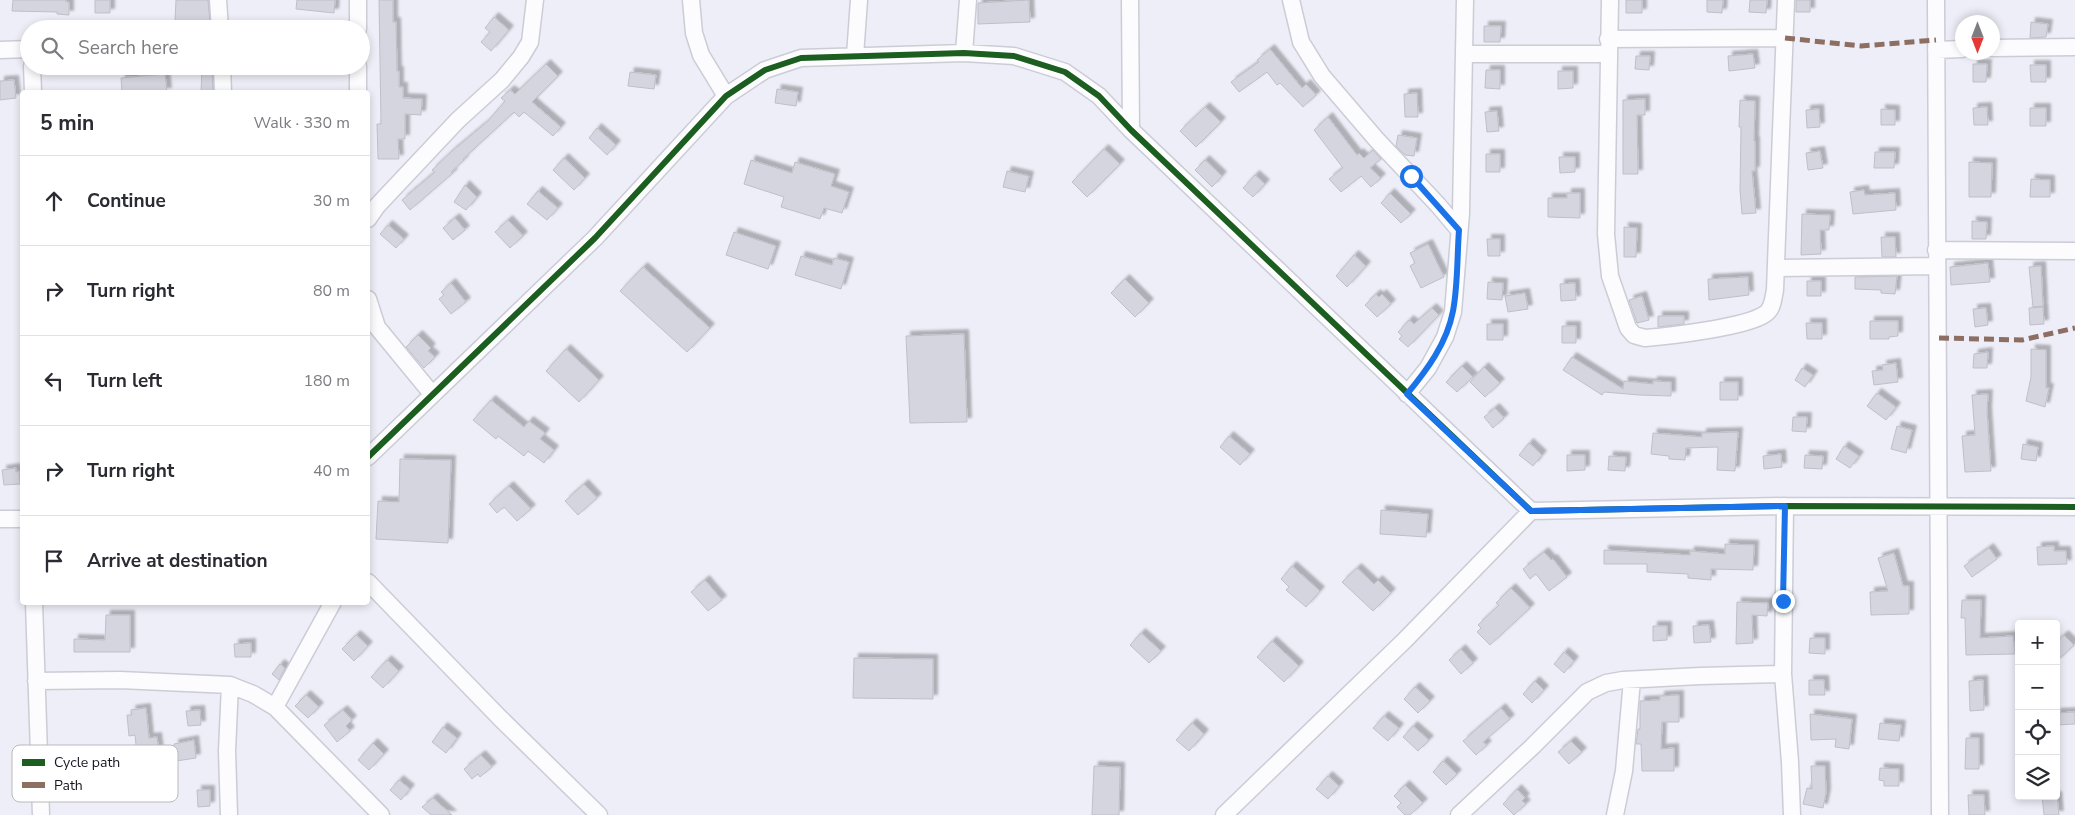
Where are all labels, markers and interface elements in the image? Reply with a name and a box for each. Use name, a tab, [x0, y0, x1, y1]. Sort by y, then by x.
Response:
north arrow	[1955, 15, 2000, 60]
search box	[20, 20, 370, 75]
icon: search	[38, 34, 66, 62]
text: Search here	[78, 35, 179, 61]
text: 5 min	[40, 109, 94, 137]
text: Walk · 330 m	[254, 112, 350, 134]
route start	[1400, 165, 1423, 188]
icon: ahead	[40, 187, 68, 215]
text: Continue	[87, 188, 166, 214]
text: 30 m	[313, 190, 350, 212]
icon: right	[40, 277, 68, 305]
text: Turn right	[87, 278, 174, 304]
text: 80 m	[313, 280, 350, 302]
icon: left	[40, 367, 68, 395]
text: Turn left	[87, 368, 162, 394]
text: 180 m	[303, 370, 350, 392]
icon: right	[40, 457, 68, 485]
text: Turn right	[87, 458, 174, 484]
text: 40 m	[313, 460, 350, 482]
icon: arrive	[40, 547, 68, 575]
text: Arrive at destination	[87, 548, 268, 574]
route end	[1772, 590, 1795, 613]
map controls	[2015, 620, 2060, 800]
button: +	[2015, 620, 2060, 665]
button: −	[2015, 665, 2060, 710]
button: locate	[2015, 710, 2060, 755]
legend	[12, 745, 178, 802]
text: Cycle path	[54, 753, 120, 772]
button: layers	[2015, 755, 2060, 800]
text: Path	[54, 776, 83, 795]

